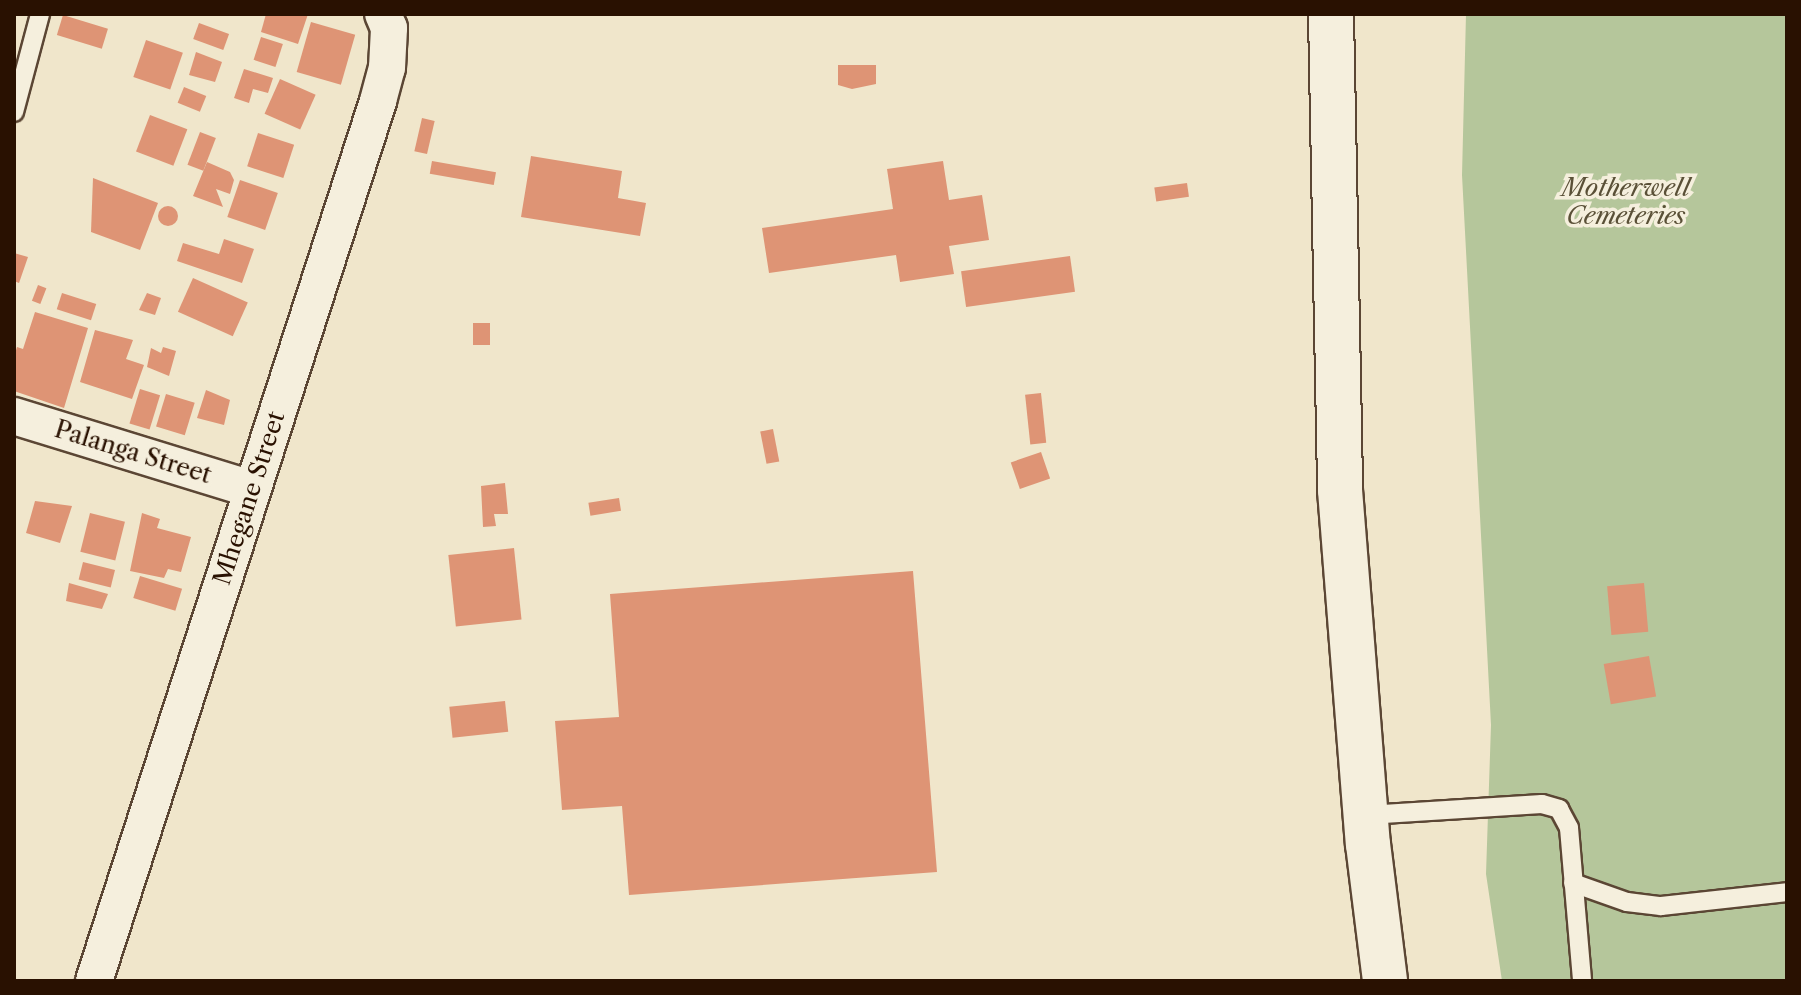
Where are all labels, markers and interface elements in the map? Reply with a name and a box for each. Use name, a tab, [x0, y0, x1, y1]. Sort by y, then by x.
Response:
park label: Motherwell Cemeteries	[1562, 174, 1690, 230]
street label: Mhegane Street	[207, 408, 291, 588]
street label: Palanga Street	[51, 414, 215, 490]

